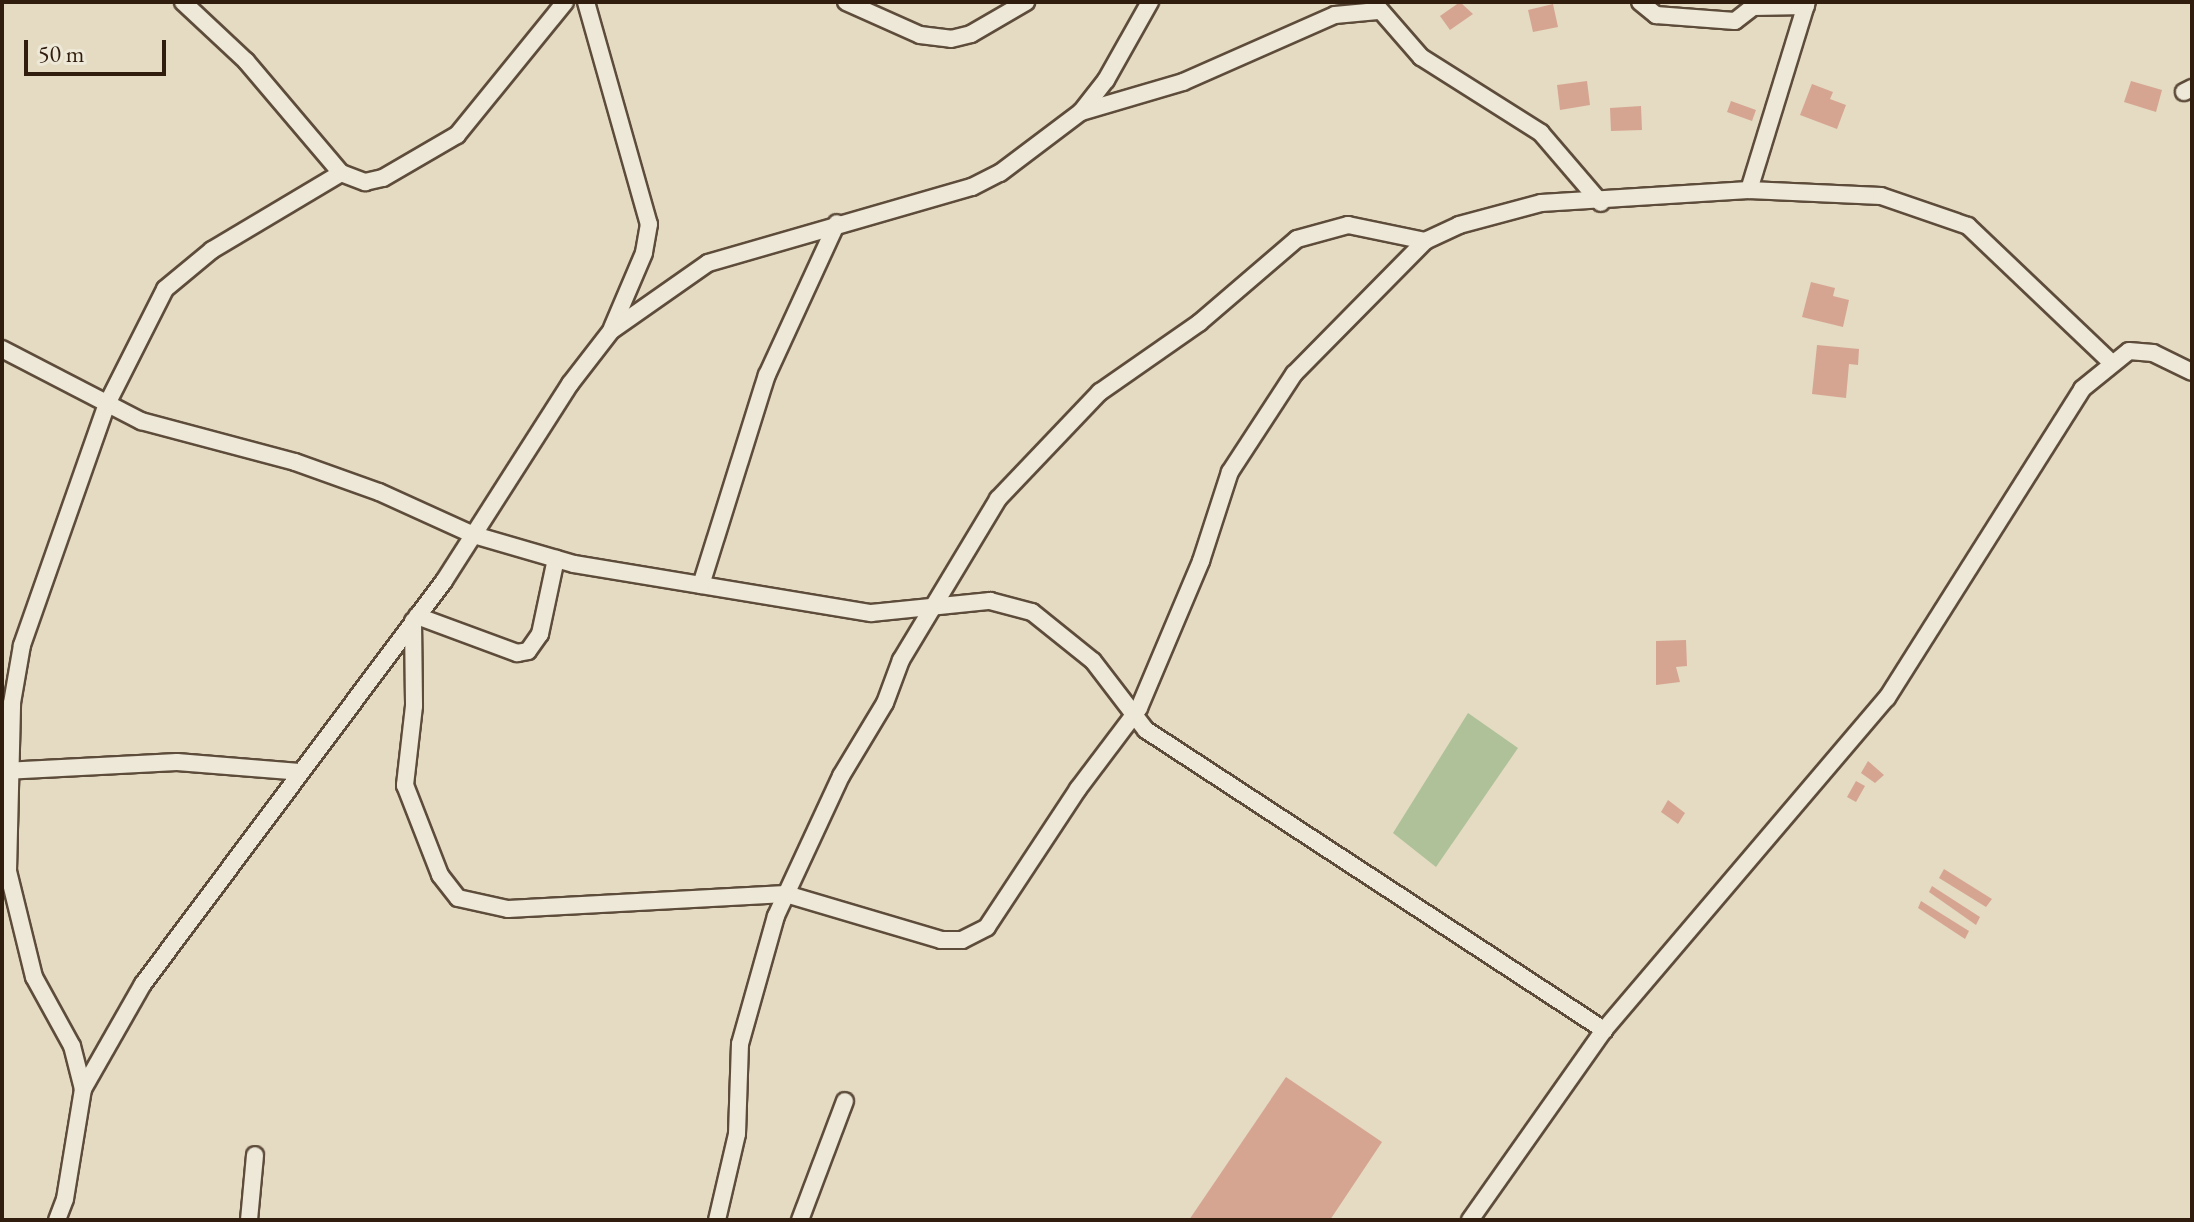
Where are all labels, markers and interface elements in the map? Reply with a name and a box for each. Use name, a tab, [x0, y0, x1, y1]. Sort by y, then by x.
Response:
scale bar	[28, 24, 170, 74]
text: 50 m	[38, 38, 85, 69]

